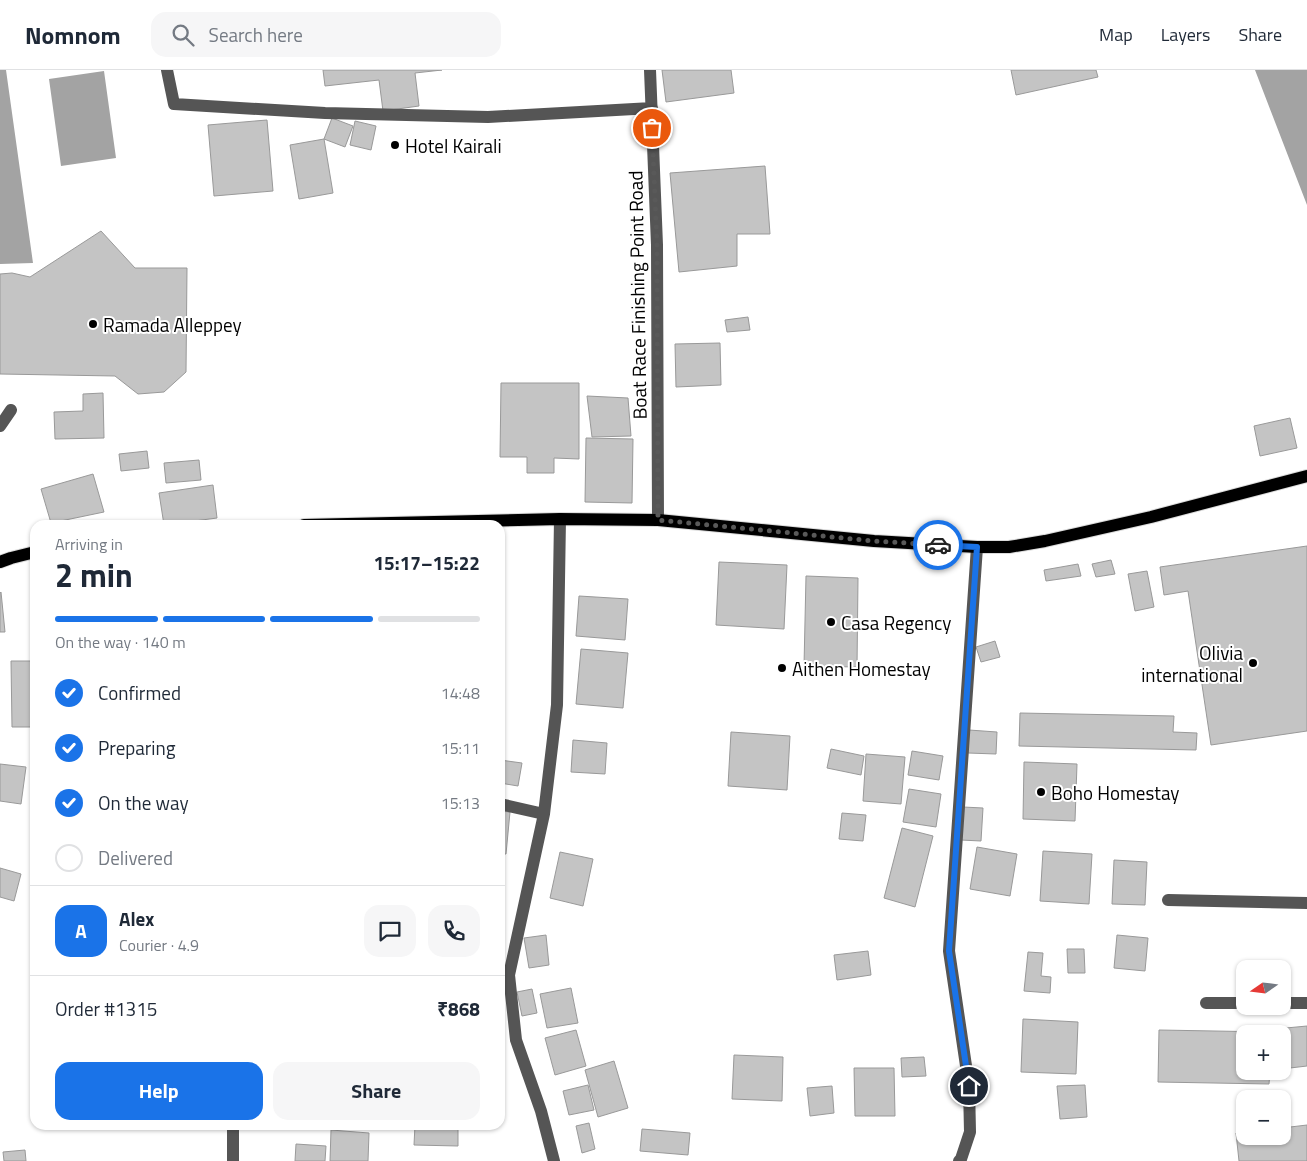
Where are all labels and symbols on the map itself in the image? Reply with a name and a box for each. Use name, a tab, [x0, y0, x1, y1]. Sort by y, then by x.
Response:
pin	[631, 107, 673, 149]
place label: Hotel Kairali	[405, 131, 502, 160]
marker: Hotel Kairali	[389, 139, 401, 151]
street label: Boat Race Finishing Point Road	[620, 170, 654, 420]
place label: Ramada Alleppey	[103, 310, 242, 339]
marker: Ramada Alleppey	[87, 318, 99, 330]
courier	[913, 520, 963, 570]
place label: Casa Regency	[841, 608, 952, 637]
marker: Casa Regency	[825, 616, 837, 628]
place label: Olivia international	[1141, 638, 1243, 689]
place label: Aithen Homestay	[792, 654, 931, 683]
marker: Olivia international	[1247, 657, 1259, 669]
marker: Aithen Homestay	[776, 662, 788, 674]
place label: Boho Homestay	[1051, 778, 1180, 807]
marker: Boho Homestay	[1035, 786, 1047, 798]
north arrow	[1236, 960, 1291, 1015]
pin	[948, 1065, 990, 1107]

